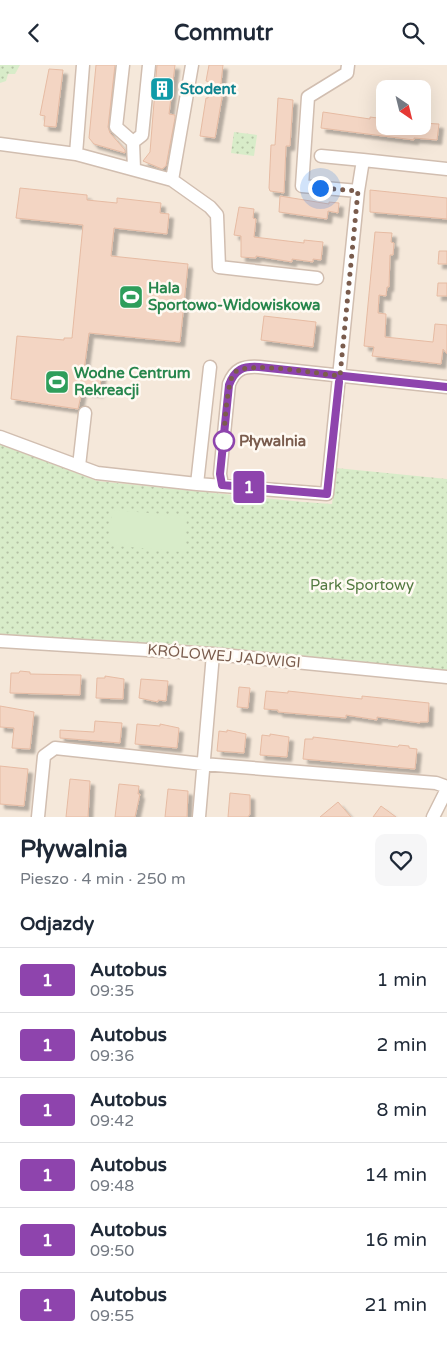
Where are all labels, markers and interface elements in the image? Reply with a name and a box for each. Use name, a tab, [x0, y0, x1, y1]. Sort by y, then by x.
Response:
icon: back	[20, 19, 48, 47]
icon: search	[399, 19, 427, 47]
text: Commutr	[174, 20, 273, 46]
building icon: Stodent	[149, 76, 175, 102]
place label: Stodent	[180, 80, 237, 98]
north arrow	[376, 80, 431, 135]
map controls	[376, 80, 431, 135]
your location	[308, 176, 333, 201]
place label: Hala Sportowo-Widowiskowa	[148, 279, 320, 315]
sports icon: Hala Sportowo-Widowiskowa	[118, 284, 144, 310]
place label: Wodne Centrum Rekreacji	[74, 364, 191, 400]
sports icon: Wodne Centrum Rekreacji	[44, 369, 70, 395]
marker: Pływalnia	[213, 430, 235, 452]
place label: Pływalnia	[239, 432, 306, 451]
line badge: 1	[233, 471, 265, 503]
text: 1	[243, 476, 255, 498]
park label: Park Sportowy	[310, 576, 414, 594]
street label: KRÓLOWEJ JADWIGI	[147, 640, 301, 672]
button: heart	[375, 834, 427, 886]
text: Pływalnia	[20, 835, 128, 864]
text: Pieszo · 4 min · 250 m	[20, 869, 186, 889]
text: Odjazdy	[20, 913, 94, 935]
text: Autobus	[90, 959, 167, 981]
text: 1	[42, 969, 53, 991]
text: 1 min	[376, 969, 427, 991]
text: 09:35	[90, 981, 134, 1001]
text: Autobus	[90, 1024, 167, 1046]
text: 1	[42, 1034, 53, 1056]
text: 2 min	[376, 1034, 427, 1056]
text: 09:36	[90, 1046, 134, 1066]
text: Autobus	[90, 1089, 167, 1111]
text: 1	[42, 1099, 53, 1121]
text: 8 min	[376, 1099, 427, 1121]
text: 09:42	[90, 1111, 134, 1131]
text: Autobus	[90, 1154, 167, 1176]
text: 1	[42, 1164, 53, 1186]
text: 14 min	[364, 1164, 427, 1186]
text: 09:48	[90, 1176, 134, 1196]
text: Autobus	[90, 1219, 167, 1241]
text: 1	[42, 1229, 53, 1251]
text: 16 min	[364, 1229, 427, 1251]
text: 09:50	[90, 1241, 134, 1261]
text: Autobus	[90, 1284, 167, 1306]
text: 1	[42, 1294, 53, 1316]
text: 21 min	[364, 1294, 427, 1316]
text: 09:55	[90, 1306, 134, 1326]

